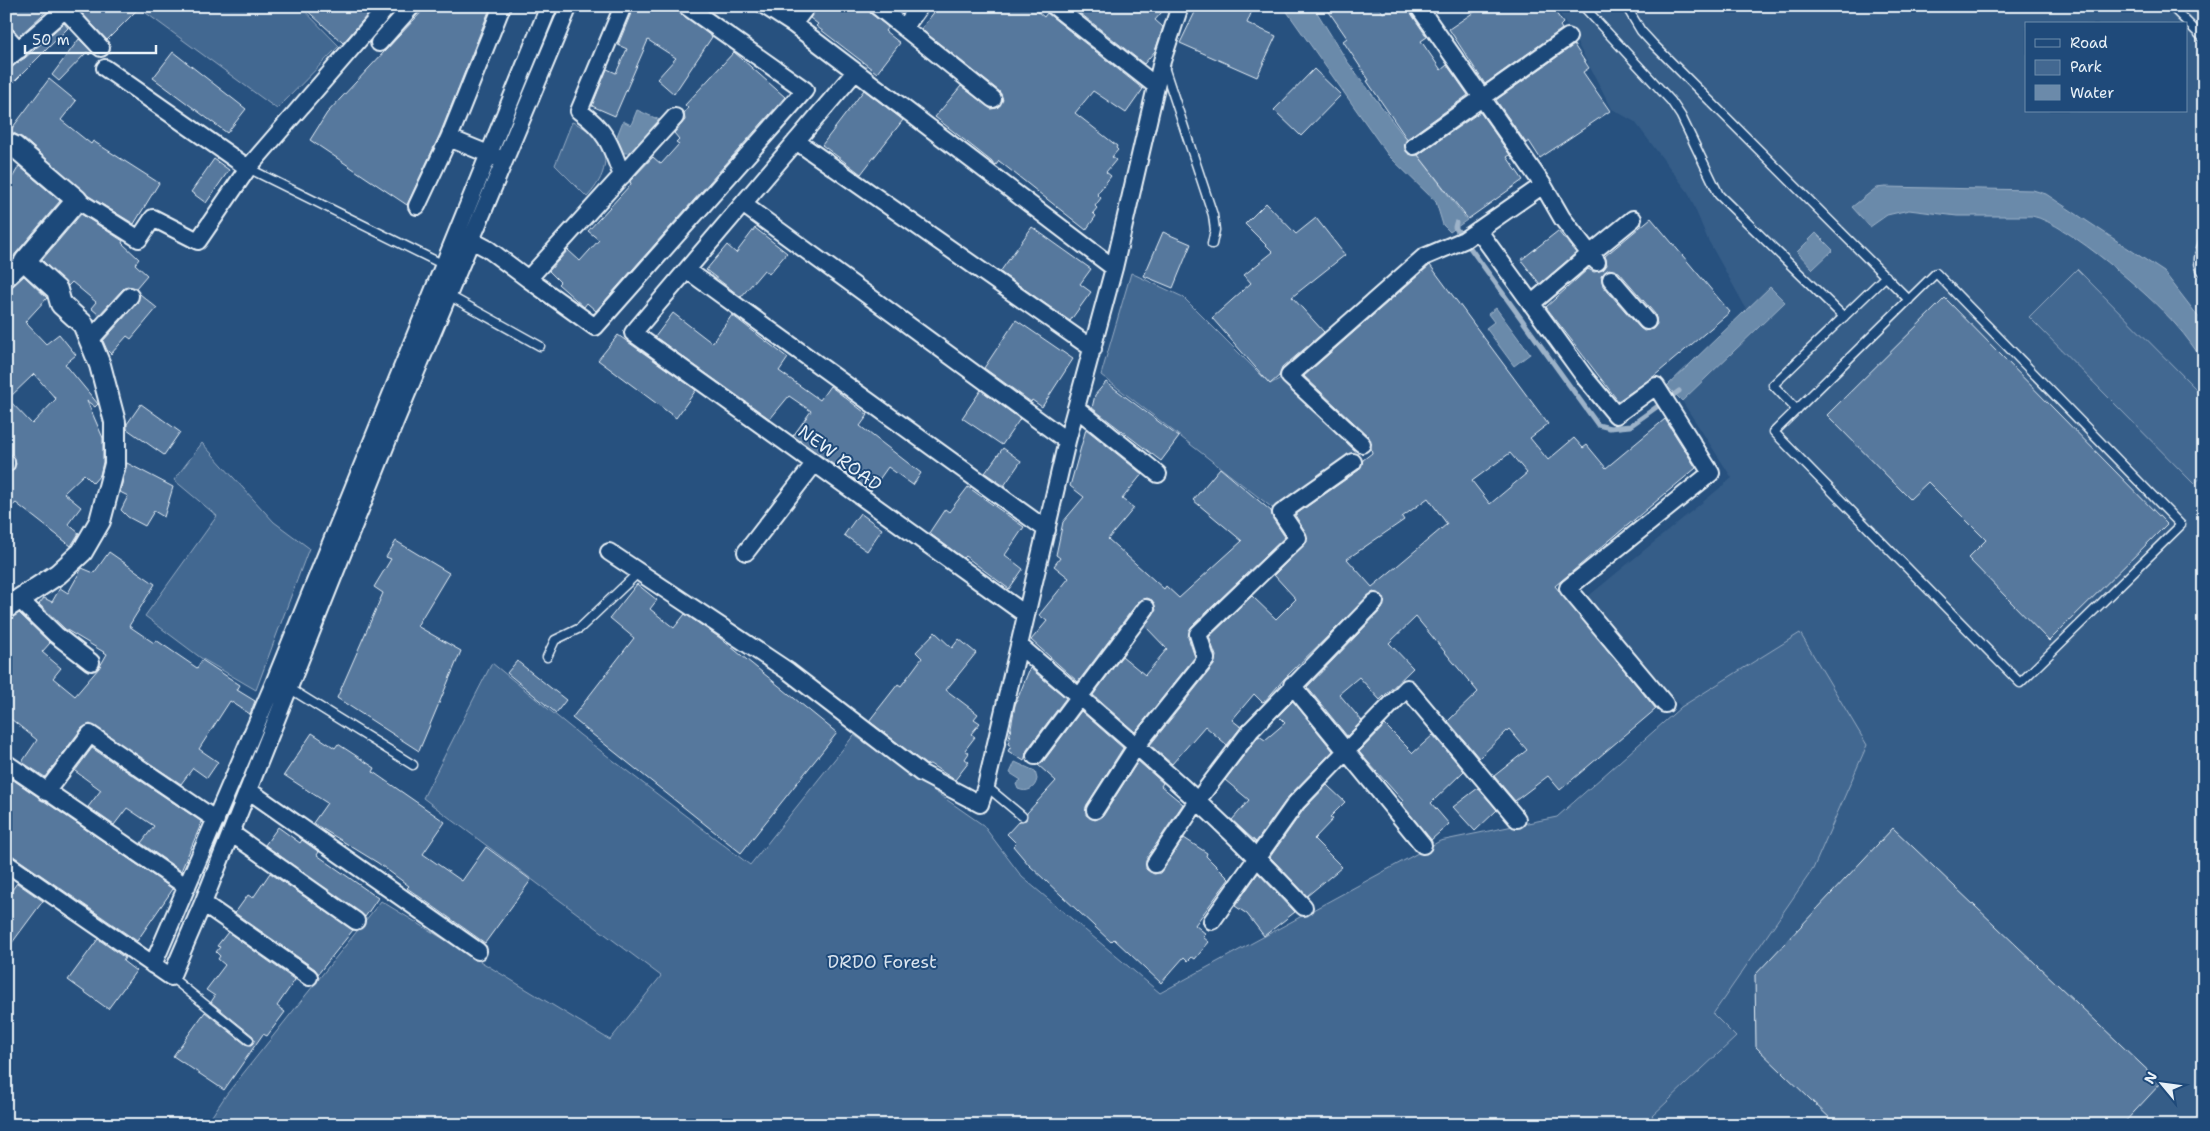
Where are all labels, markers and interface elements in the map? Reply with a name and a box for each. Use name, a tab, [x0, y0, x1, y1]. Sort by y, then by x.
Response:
scale bar	[25, 22, 156, 54]
legend	[2025, 22, 2188, 112]
text: 50 m	[32, 30, 70, 50]
text: Road	[2070, 33, 2108, 53]
text: Park	[2070, 57, 2102, 77]
text: Water	[2070, 83, 2114, 103]
street label: NEW ROAD	[793, 419, 887, 497]
park label: DRDO Forest	[827, 950, 937, 974]
north arrow	[2138, 1058, 2188, 1108]
text: N	[2140, 1068, 2161, 1087]

